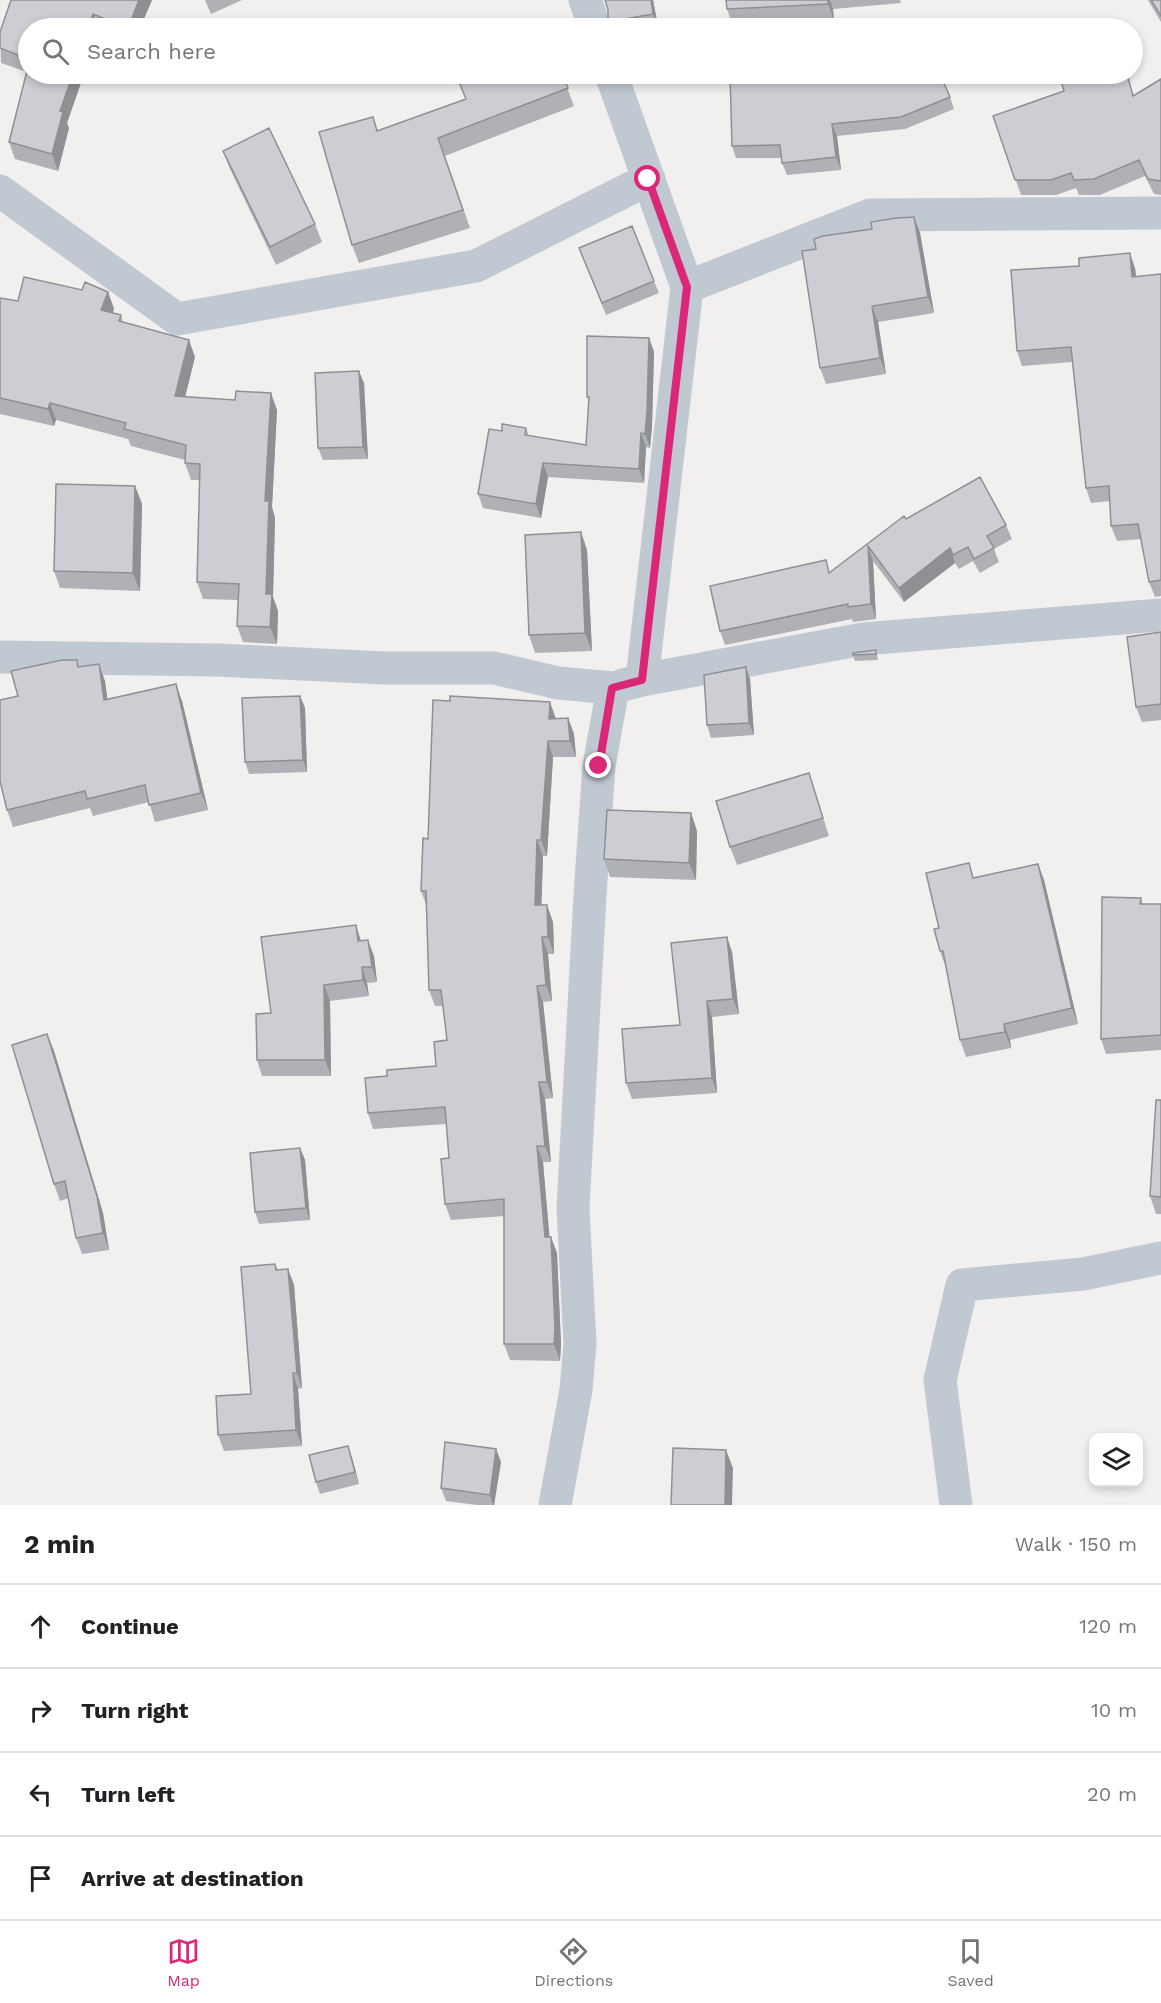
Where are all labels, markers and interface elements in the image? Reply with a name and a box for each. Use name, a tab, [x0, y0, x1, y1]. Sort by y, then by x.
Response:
search box	[18, 18, 1143, 84]
icon: search	[39, 35, 72, 68]
text: Search here	[87, 39, 216, 64]
route start	[634, 165, 660, 191]
route end	[585, 752, 611, 778]
map controls	[1089, 1433, 1143, 1487]
button: layers	[1089, 1433, 1143, 1487]
text: 2 min	[24, 1529, 95, 1559]
text: Walk · 150 m	[1015, 1532, 1137, 1556]
icon: ahead	[24, 1610, 57, 1643]
text: Continue	[81, 1614, 179, 1639]
text: 120 m	[1079, 1614, 1137, 1638]
icon: right	[24, 1694, 57, 1727]
text: Turn right	[81, 1698, 188, 1723]
text: 10 m	[1091, 1698, 1137, 1722]
icon: left	[24, 1778, 57, 1811]
text: Turn left	[81, 1782, 175, 1807]
text: 20 m	[1087, 1782, 1137, 1806]
icon: arrive	[24, 1862, 57, 1895]
text: Arrive at destination	[81, 1866, 304, 1891]
tab: Map	[167, 1935, 200, 1990]
tab: Directions	[534, 1935, 613, 1990]
tab: Saved	[947, 1935, 994, 1990]

